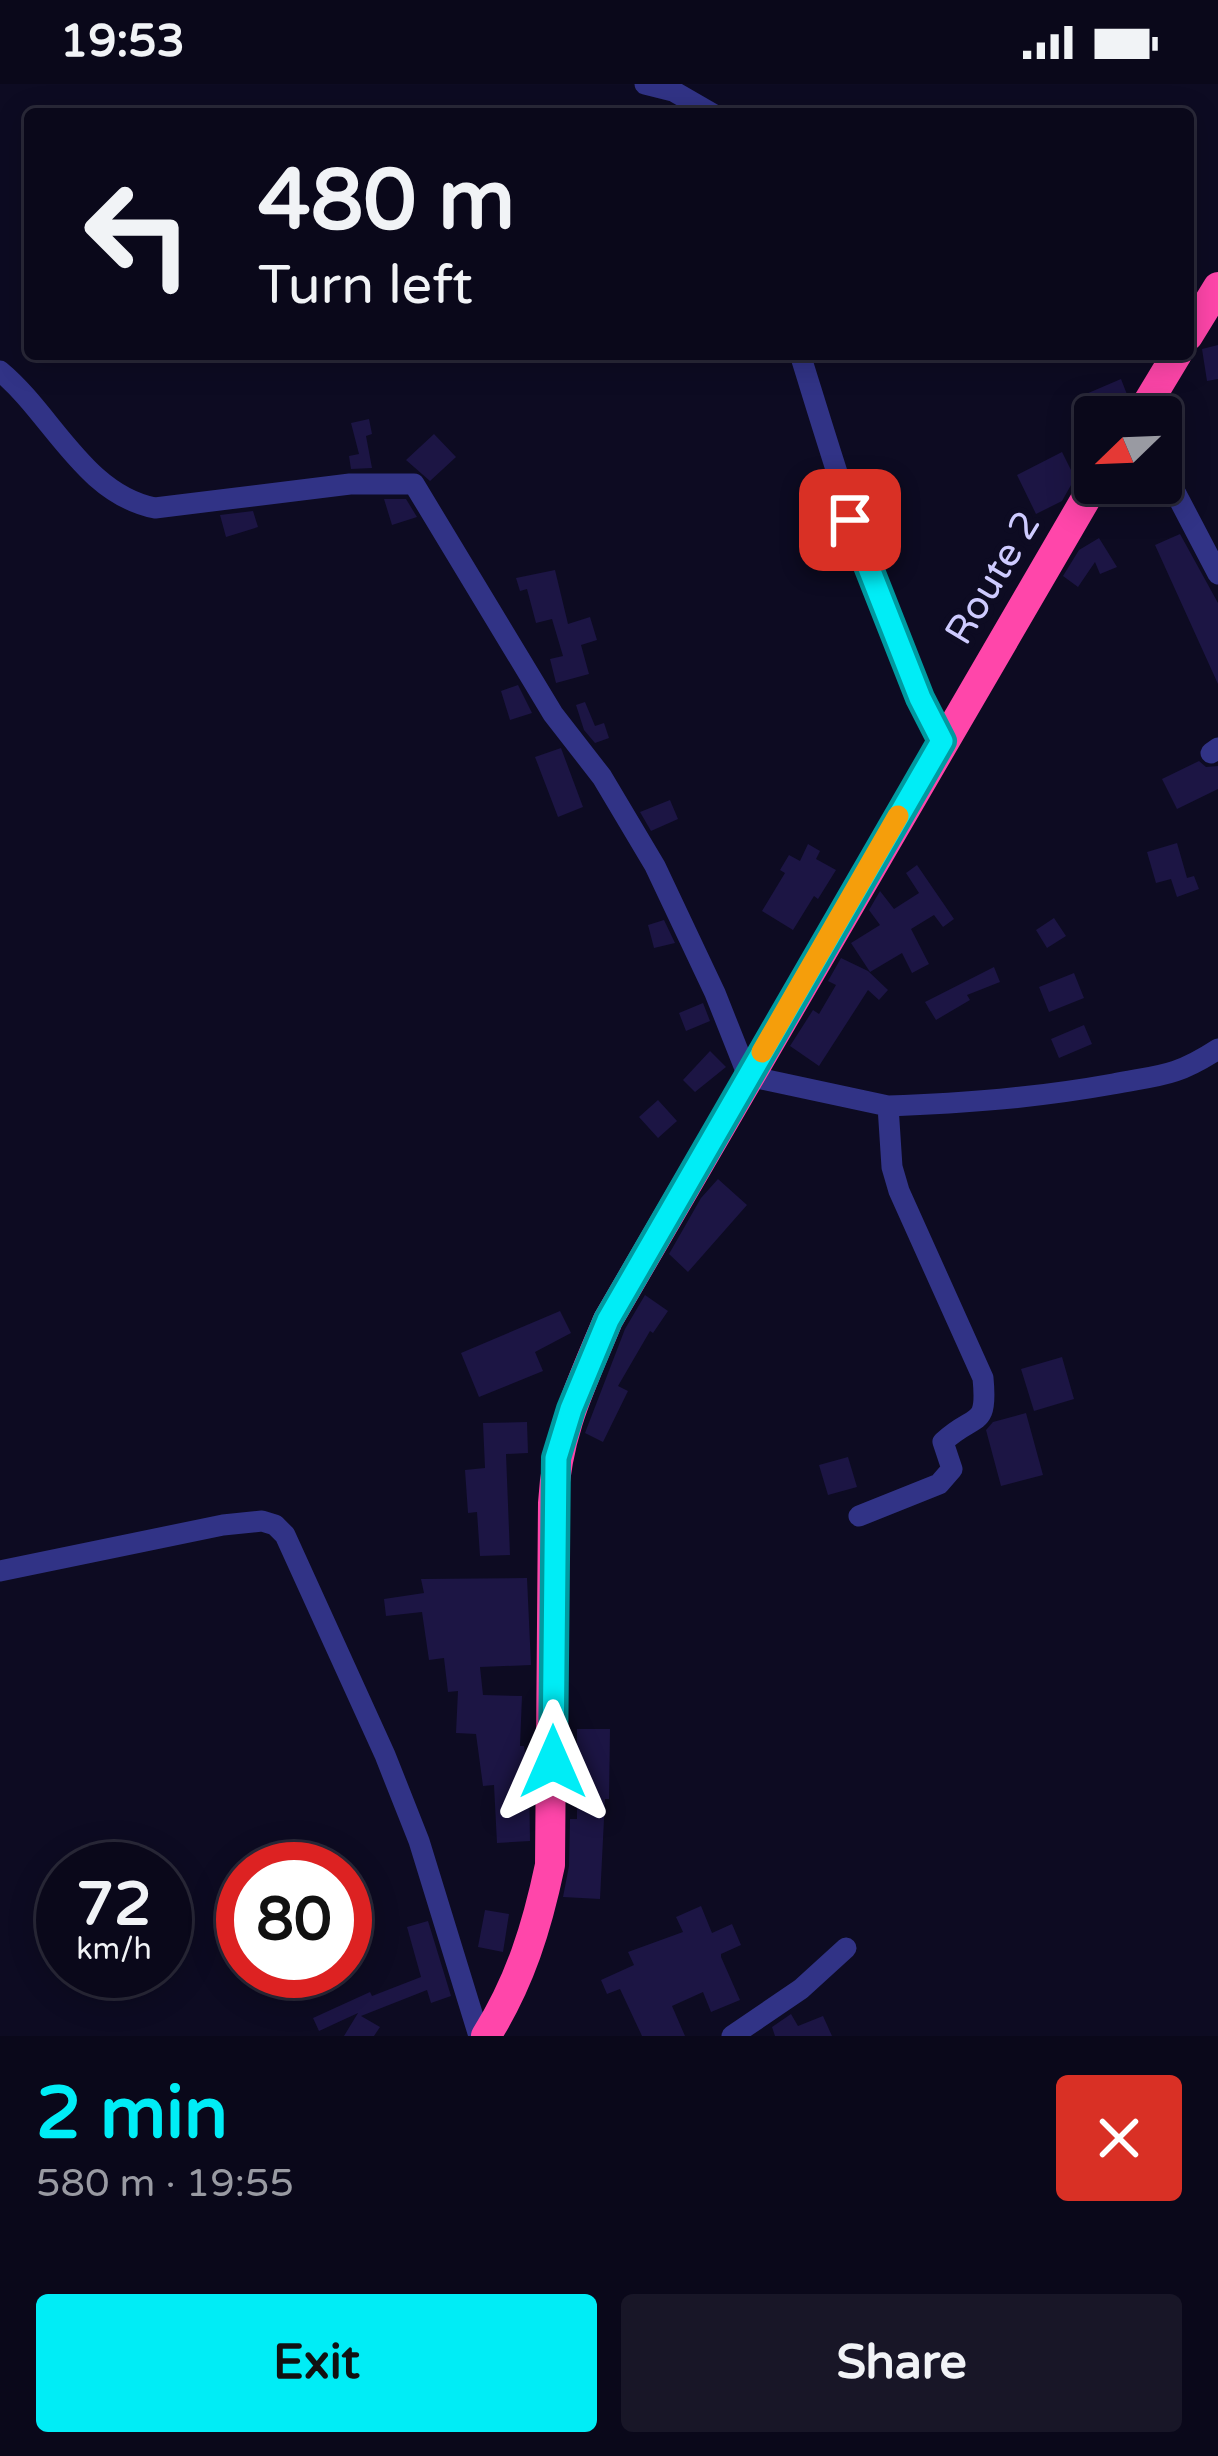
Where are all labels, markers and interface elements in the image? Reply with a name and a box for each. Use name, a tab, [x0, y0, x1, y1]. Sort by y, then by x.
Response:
text: 19:53	[60, 15, 185, 69]
text: 480 m	[258, 151, 515, 252]
icon: left	[60, 156, 216, 312]
text: Turn left	[258, 253, 473, 318]
north arrow	[1074, 396, 1182, 504]
map controls	[1074, 396, 1182, 504]
pin	[799, 469, 901, 571]
icon: arrive	[817, 487, 883, 553]
street label: Route 2	[935, 503, 1051, 653]
position arrow	[490, 1699, 616, 1825]
speed limit sign: 80	[216, 1842, 372, 1998]
text: 72	[76, 1869, 152, 1941]
text: km/h	[76, 1931, 152, 1968]
text: 2 min	[36, 2071, 228, 2158]
button: close	[1056, 2075, 1182, 2201]
text: 580 m · 19:55	[36, 2160, 294, 2207]
button: Exit	[36, 2294, 597, 2432]
button: Share	[621, 2294, 1182, 2432]

